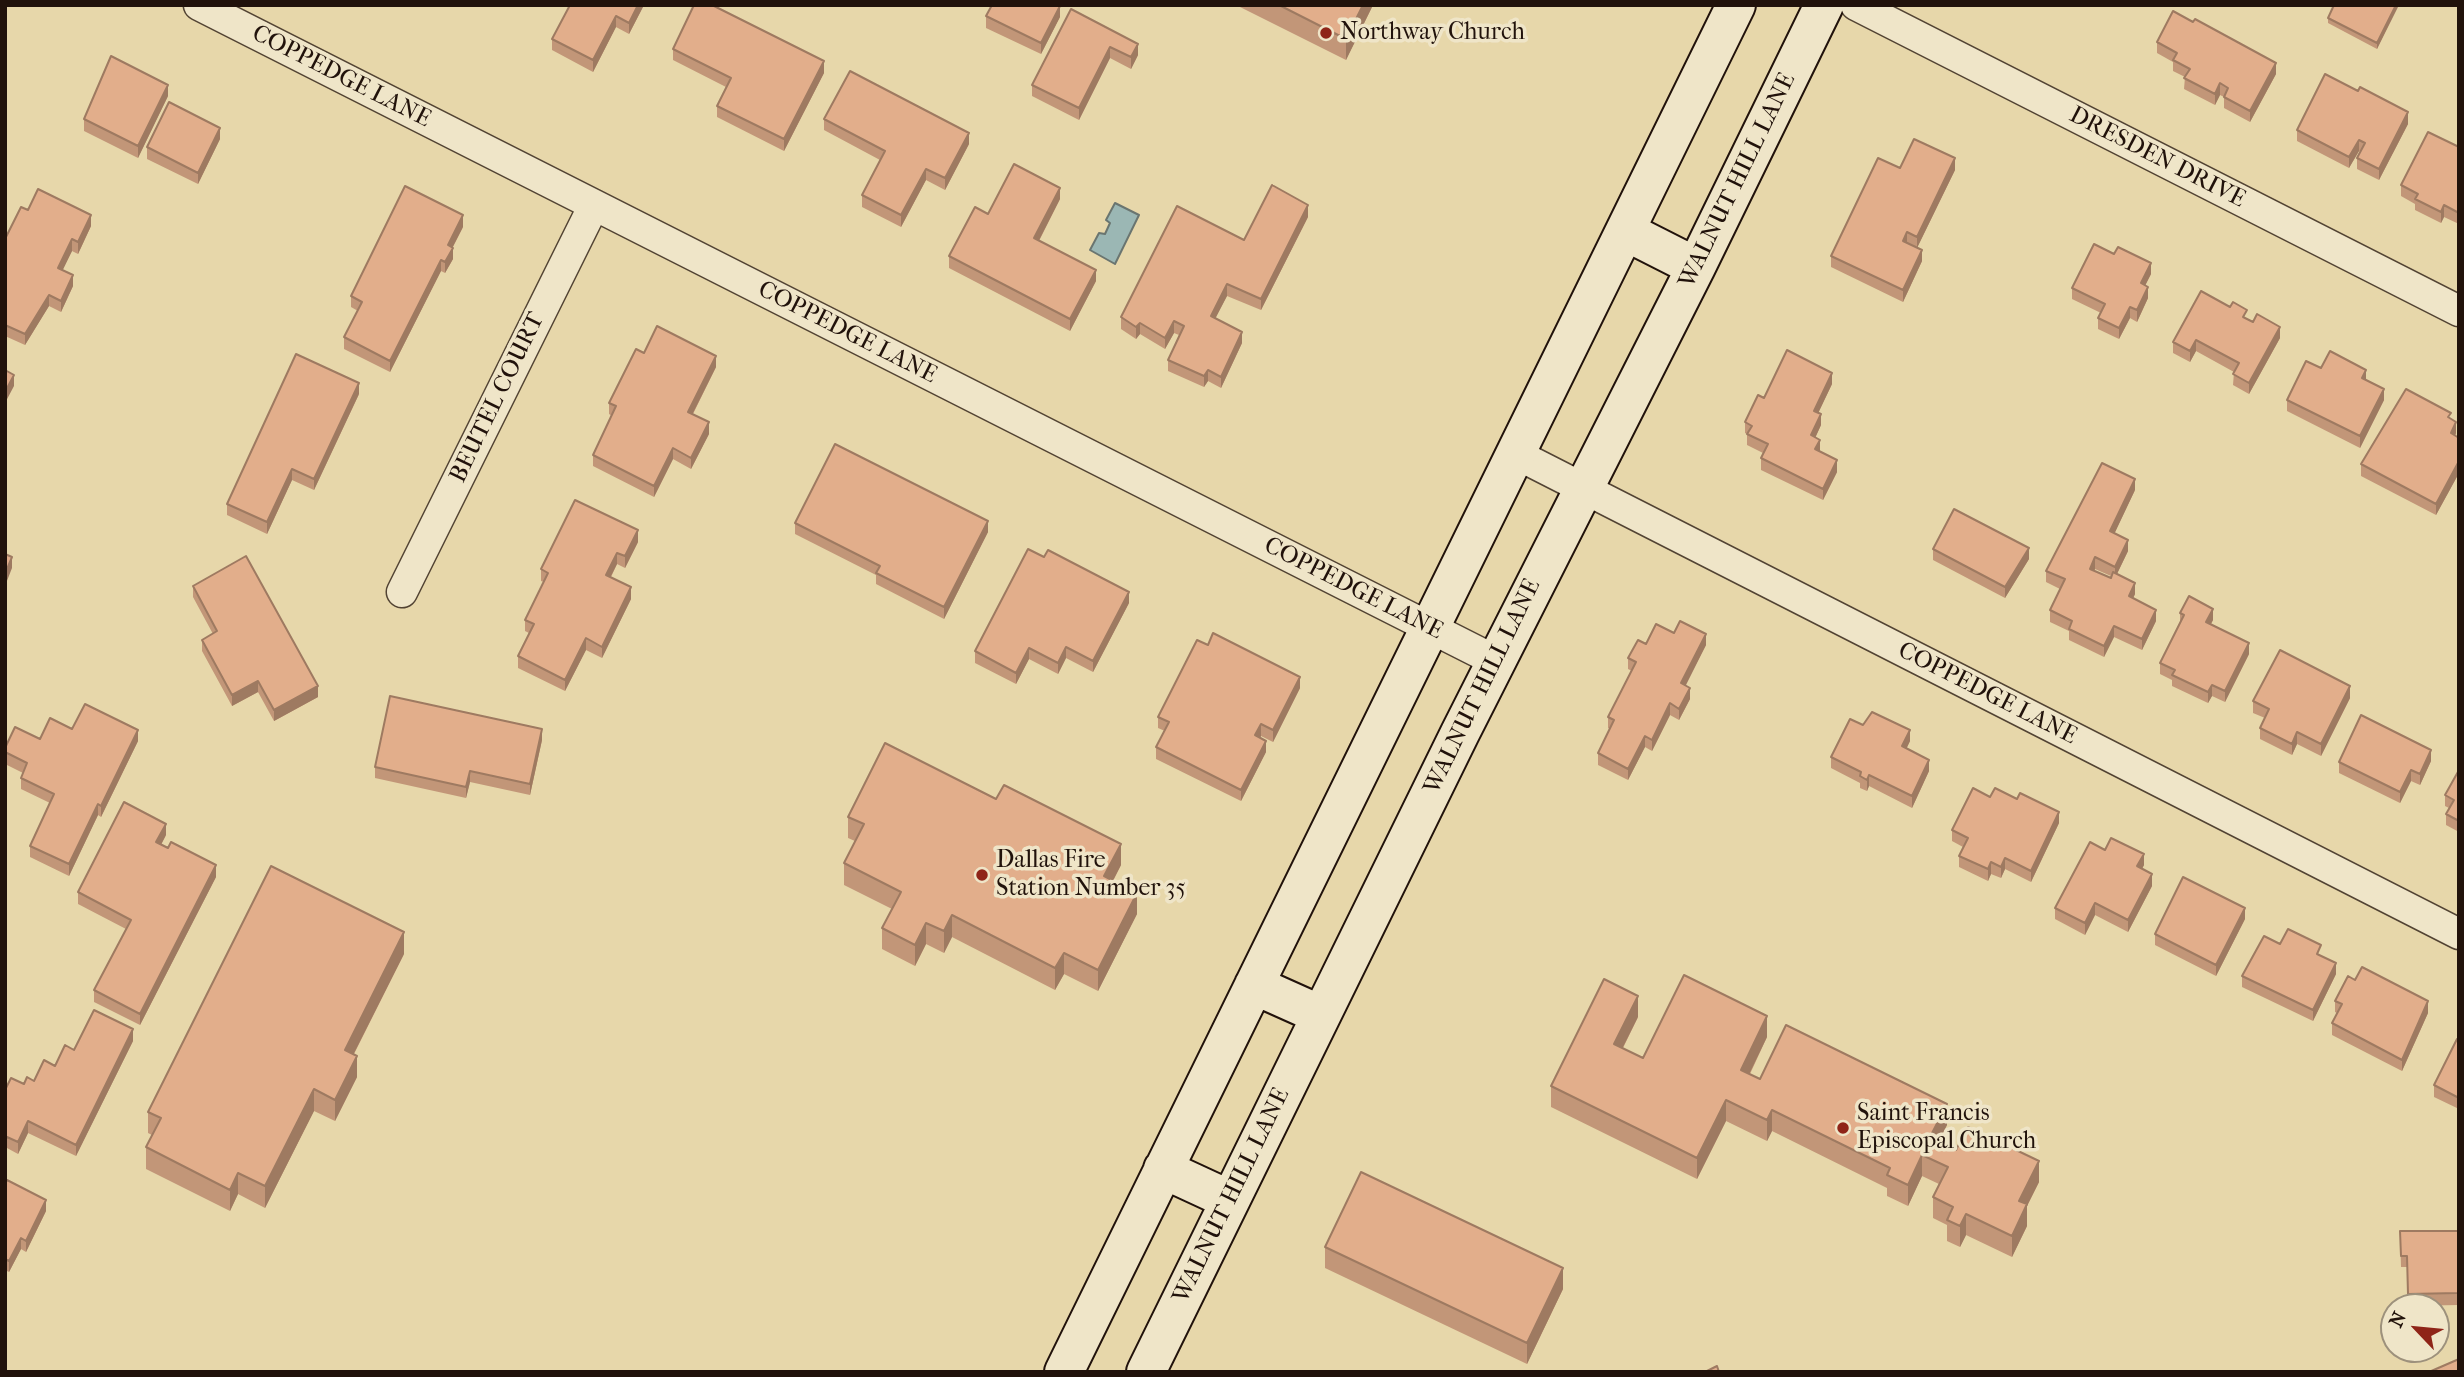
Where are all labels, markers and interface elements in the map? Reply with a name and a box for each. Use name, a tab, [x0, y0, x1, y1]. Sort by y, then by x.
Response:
place label: Northway Church	[1340, 19, 1525, 47]
street label: COPPEDGE LANE	[247, 20, 435, 134]
marker: Northway Church	[1318, 25, 1334, 41]
street label: WALNUT HILL LANE	[1673, 69, 1803, 293]
street label: DRESDEN DRIVE	[2064, 101, 2250, 215]
street label: COPPEDGE LANE	[753, 276, 941, 390]
street label: BEUTEL COURT	[444, 308, 552, 488]
street label: COPPEDGE LANE	[1259, 532, 1447, 646]
street label: WALNUT HILL LANE	[1418, 575, 1548, 799]
street label: COPPEDGE LANE	[1893, 637, 2081, 751]
place label: Dallas Fire Station Number 35	[996, 847, 1186, 903]
marker: Dallas Fire Station Number 35	[974, 867, 990, 883]
street label: WALNUT HILL LANE	[1167, 1084, 1297, 1308]
place label: Saint Francis Episcopal Church	[1857, 1100, 2036, 1156]
marker: Saint Francis Episcopal Church	[1835, 1120, 1851, 1136]
north arrow	[2380, 1293, 2450, 1363]
text: N	[2385, 1308, 2411, 1331]

